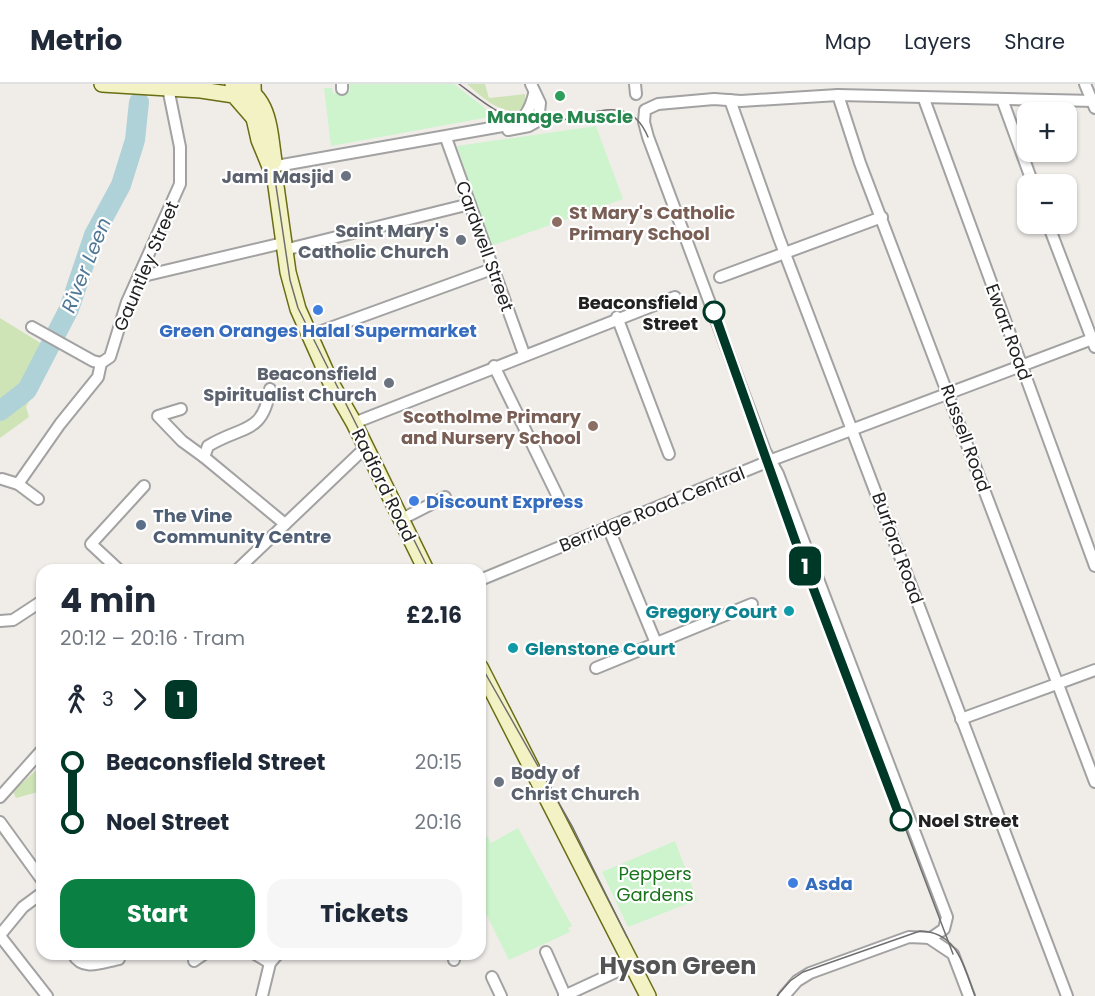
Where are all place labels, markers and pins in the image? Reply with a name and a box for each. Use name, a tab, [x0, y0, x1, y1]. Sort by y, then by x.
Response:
marker: Manage Muscle	[553, 89, 567, 103]
place label: Manage Muscle	[487, 104, 633, 129]
place label: Jami Masjid	[222, 164, 334, 189]
marker: Jami Masjid	[339, 169, 353, 183]
place label: St Mary's Catholic Primary School	[569, 200, 735, 246]
marker: St Mary's Catholic Primary School	[550, 215, 564, 229]
place label: Saint Mary's Catholic Church	[298, 218, 449, 264]
marker: Saint Mary's Catholic Church	[454, 233, 468, 247]
place label: Beaconsfield Street	[578, 290, 698, 336]
marker: Beaconsfield Street	[703, 301, 725, 323]
marker: Green Oranges Halal Supermarket	[311, 303, 325, 317]
place label: Green Oranges Halal Supermarket	[159, 318, 477, 343]
place label: Beaconsfield Spiritualist Church	[203, 361, 377, 407]
marker: Beaconsfield Spiritualist Church	[382, 376, 396, 390]
place label: Scotholme Primary and Nursery School	[401, 404, 582, 450]
marker: Scotholme Primary and Nursery School	[586, 419, 600, 433]
place label: Discount Express	[426, 489, 584, 514]
marker: Discount Express	[407, 494, 421, 508]
place label: The Vine Community Centre	[153, 503, 331, 549]
marker: The Vine Community Centre	[134, 518, 148, 532]
place label: Gregory Court	[646, 599, 777, 624]
marker: Gregory Court	[782, 604, 796, 618]
place label: Glenstone Court	[525, 636, 675, 661]
marker: Glenstone Court	[506, 641, 520, 655]
place label: Body of Christ Church	[511, 760, 640, 806]
marker: Body of Christ Church	[492, 775, 506, 789]
place label: Noel Street	[918, 808, 1019, 833]
marker: Noel Street	[890, 809, 912, 831]
place label: Asda	[805, 871, 853, 896]
marker: Asda	[786, 876, 800, 890]

